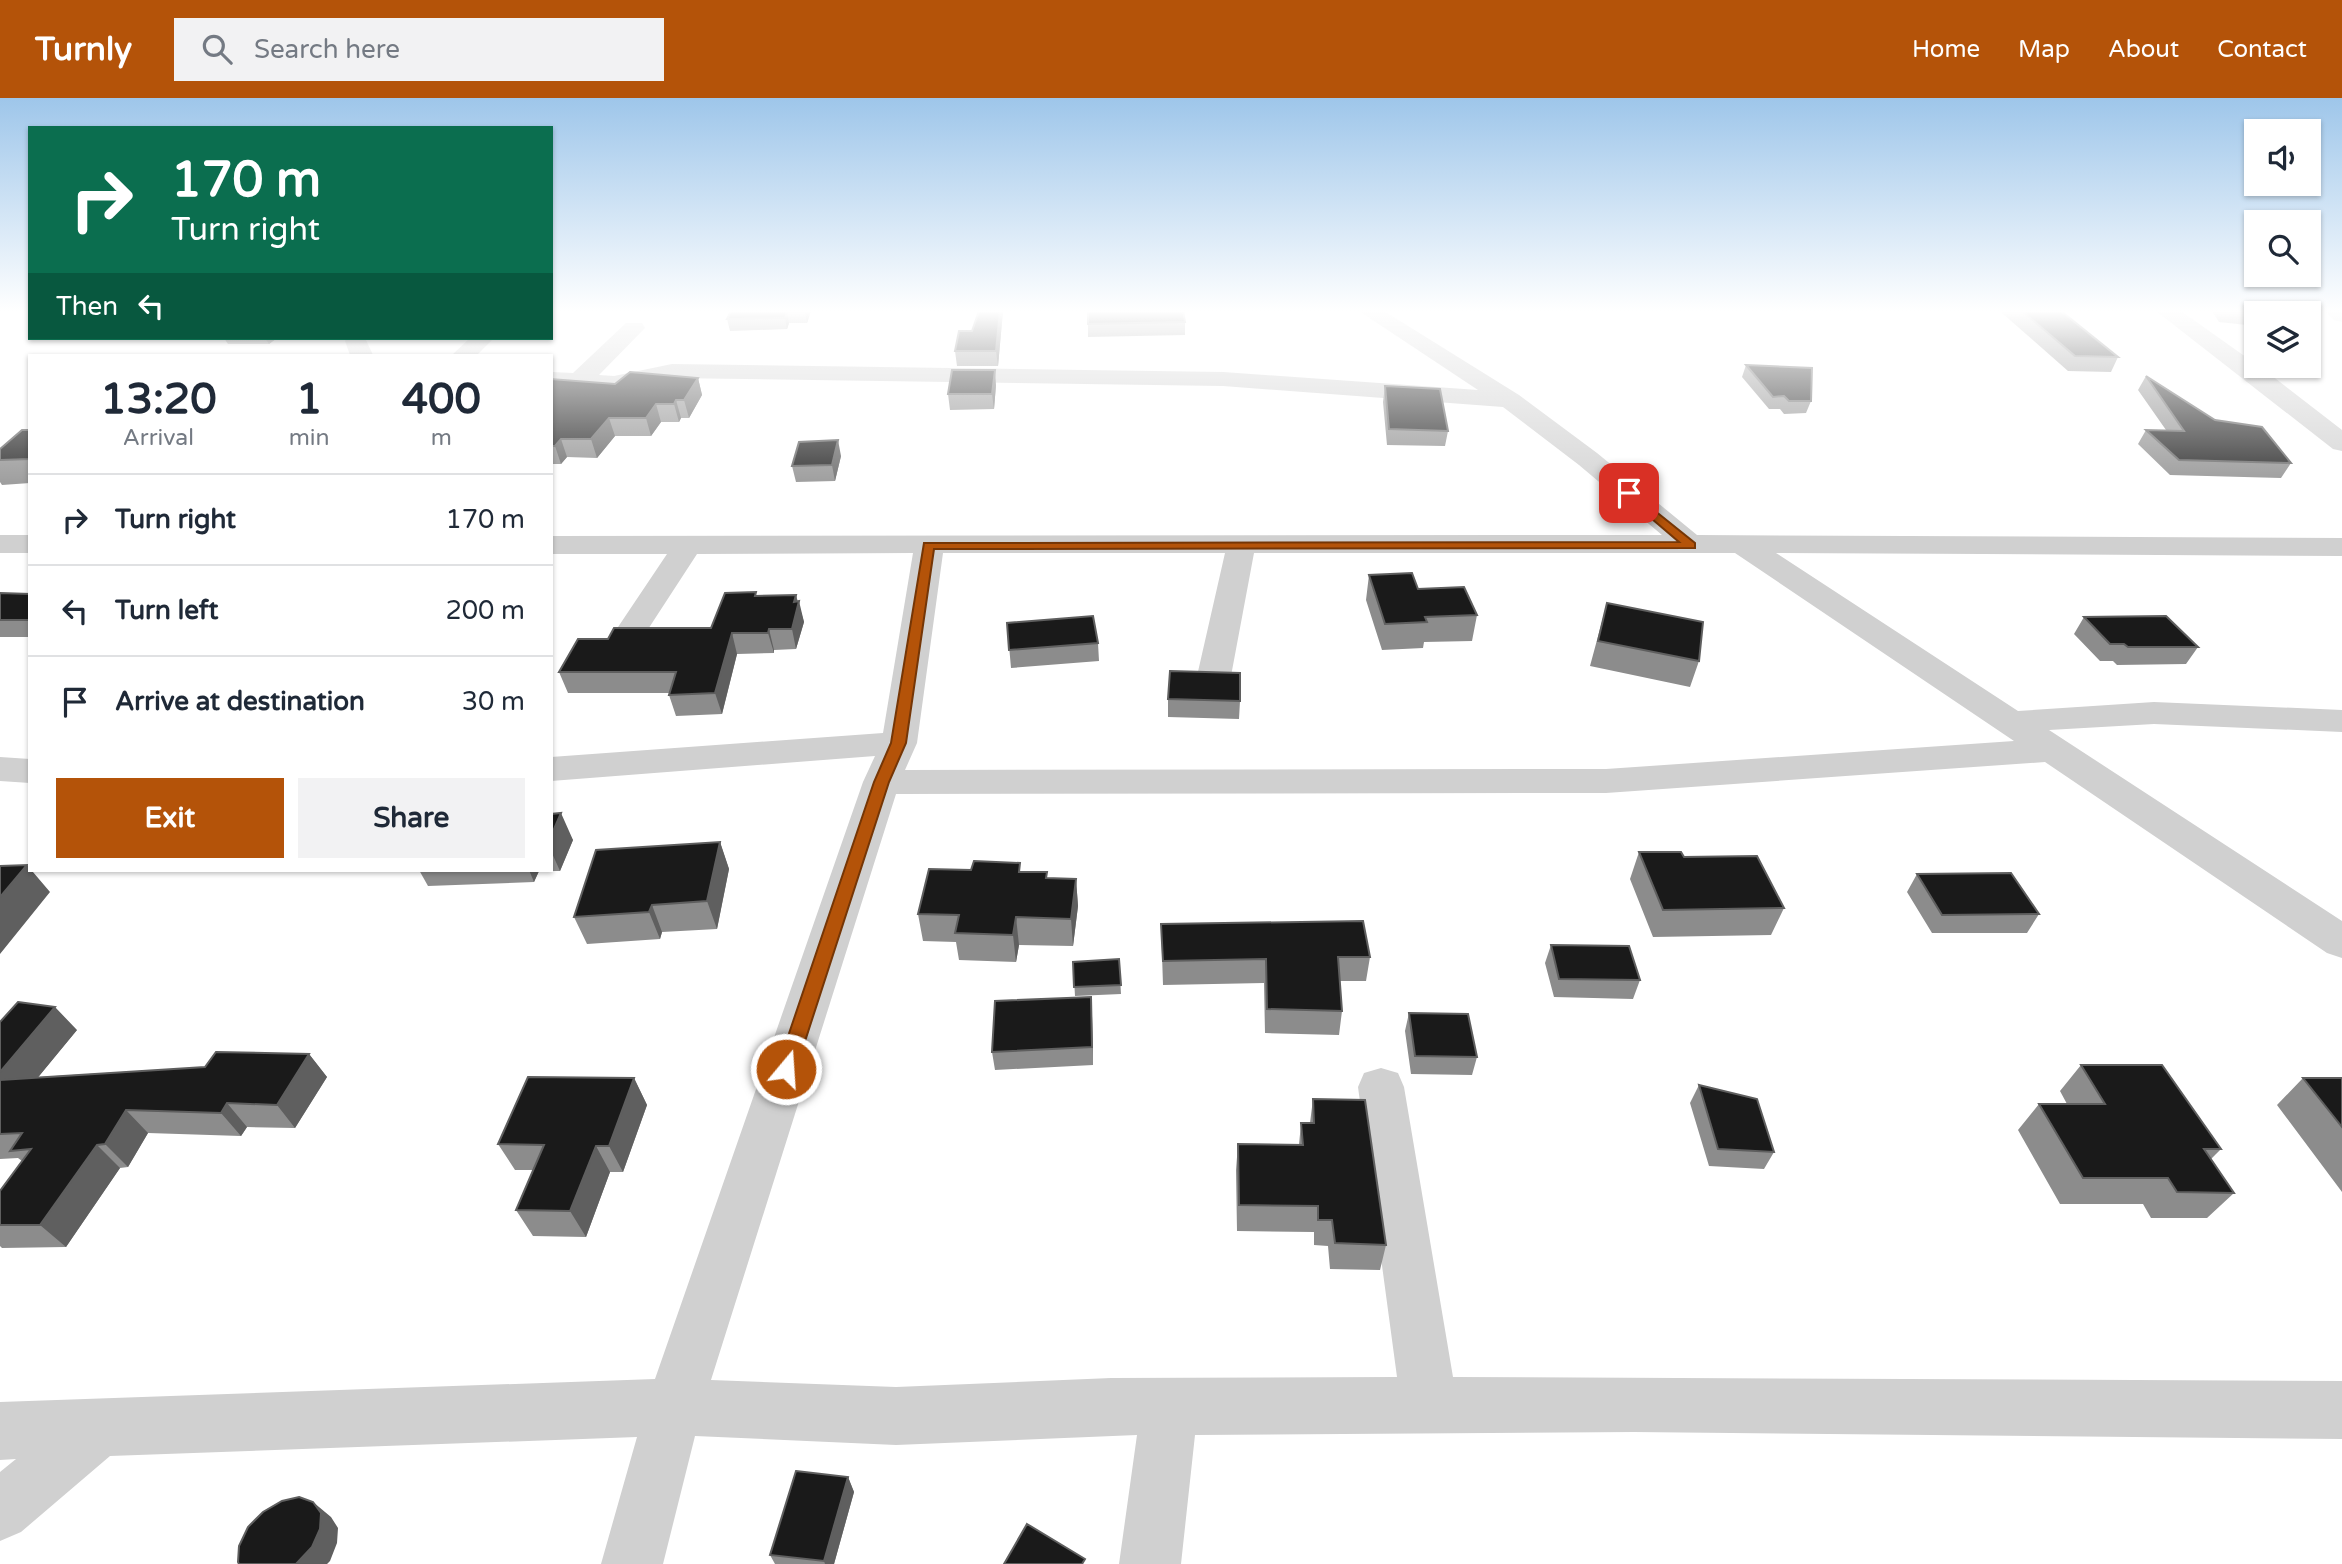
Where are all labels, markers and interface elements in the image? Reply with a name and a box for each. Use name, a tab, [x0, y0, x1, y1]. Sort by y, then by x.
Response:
search box	[174, 18, 664, 81]
text: Turnly	[35, 30, 132, 69]
icon: search	[198, 30, 236, 68]
text: Search here	[254, 34, 400, 65]
text: Home	[1912, 35, 1980, 64]
text: Map	[2018, 35, 2070, 64]
text: About	[2108, 35, 2179, 64]
text: Contact	[2217, 35, 2307, 64]
map controls	[2244, 119, 2321, 378]
button: sound	[2244, 119, 2321, 196]
text: 170 m	[171, 151, 321, 210]
icon: right	[56, 154, 147, 245]
button: search	[2244, 210, 2321, 287]
text: Turn right	[171, 211, 320, 249]
icon: left	[132, 287, 170, 325]
text: Then	[56, 291, 118, 322]
button: layers	[2244, 301, 2321, 378]
text: 13:20	[100, 374, 217, 425]
text: 1	[296, 374, 322, 425]
text: 400	[402, 374, 481, 425]
text: Arrival	[123, 424, 194, 452]
text: min	[289, 424, 330, 452]
text: m	[431, 424, 452, 452]
pin	[1599, 463, 1659, 523]
icon: arrive	[1610, 474, 1648, 512]
icon: right	[56, 501, 94, 539]
text: Turn right	[115, 504, 236, 535]
text: 170 m	[445, 504, 525, 535]
icon: left	[56, 592, 94, 630]
text: Turn left	[115, 595, 218, 626]
text: 200 m	[445, 595, 525, 626]
icon: arrive	[56, 683, 94, 721]
text: Arrive at destination	[115, 686, 365, 717]
text: 30 m	[462, 686, 525, 717]
button: Exit	[56, 778, 284, 858]
button: Share	[298, 778, 525, 858]
position arrow	[749, 1032, 823, 1106]

